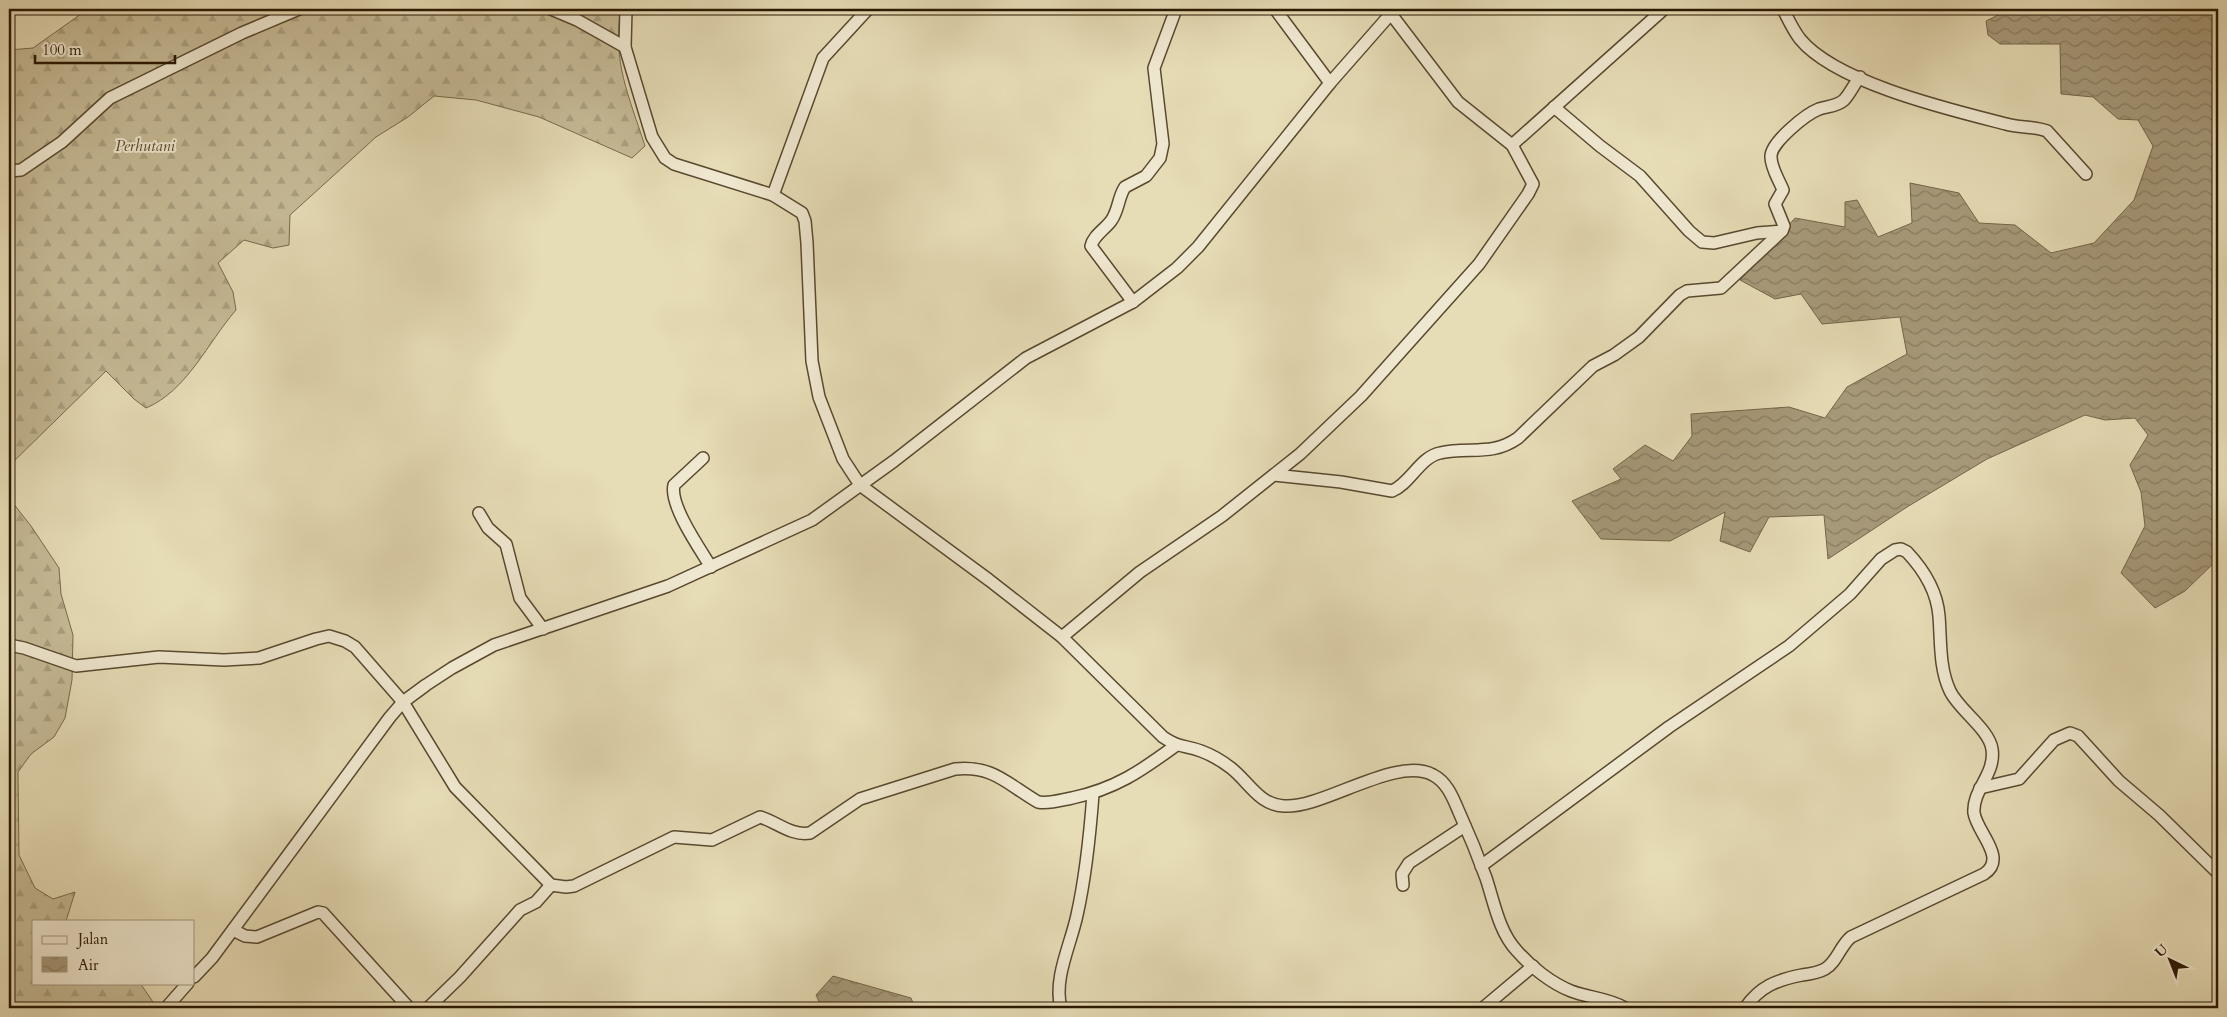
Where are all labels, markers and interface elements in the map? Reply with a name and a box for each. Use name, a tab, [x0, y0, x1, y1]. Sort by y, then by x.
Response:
scale bar	[35, 32, 175, 64]
text: 100 m	[42, 40, 82, 60]
park label: Perhutani	[115, 135, 175, 157]
legend	[32, 920, 195, 984]
text: Jalan	[76, 929, 109, 949]
north arrow	[2144, 934, 2194, 984]
text: U	[2151, 940, 2173, 962]
text: Air	[78, 955, 99, 975]

